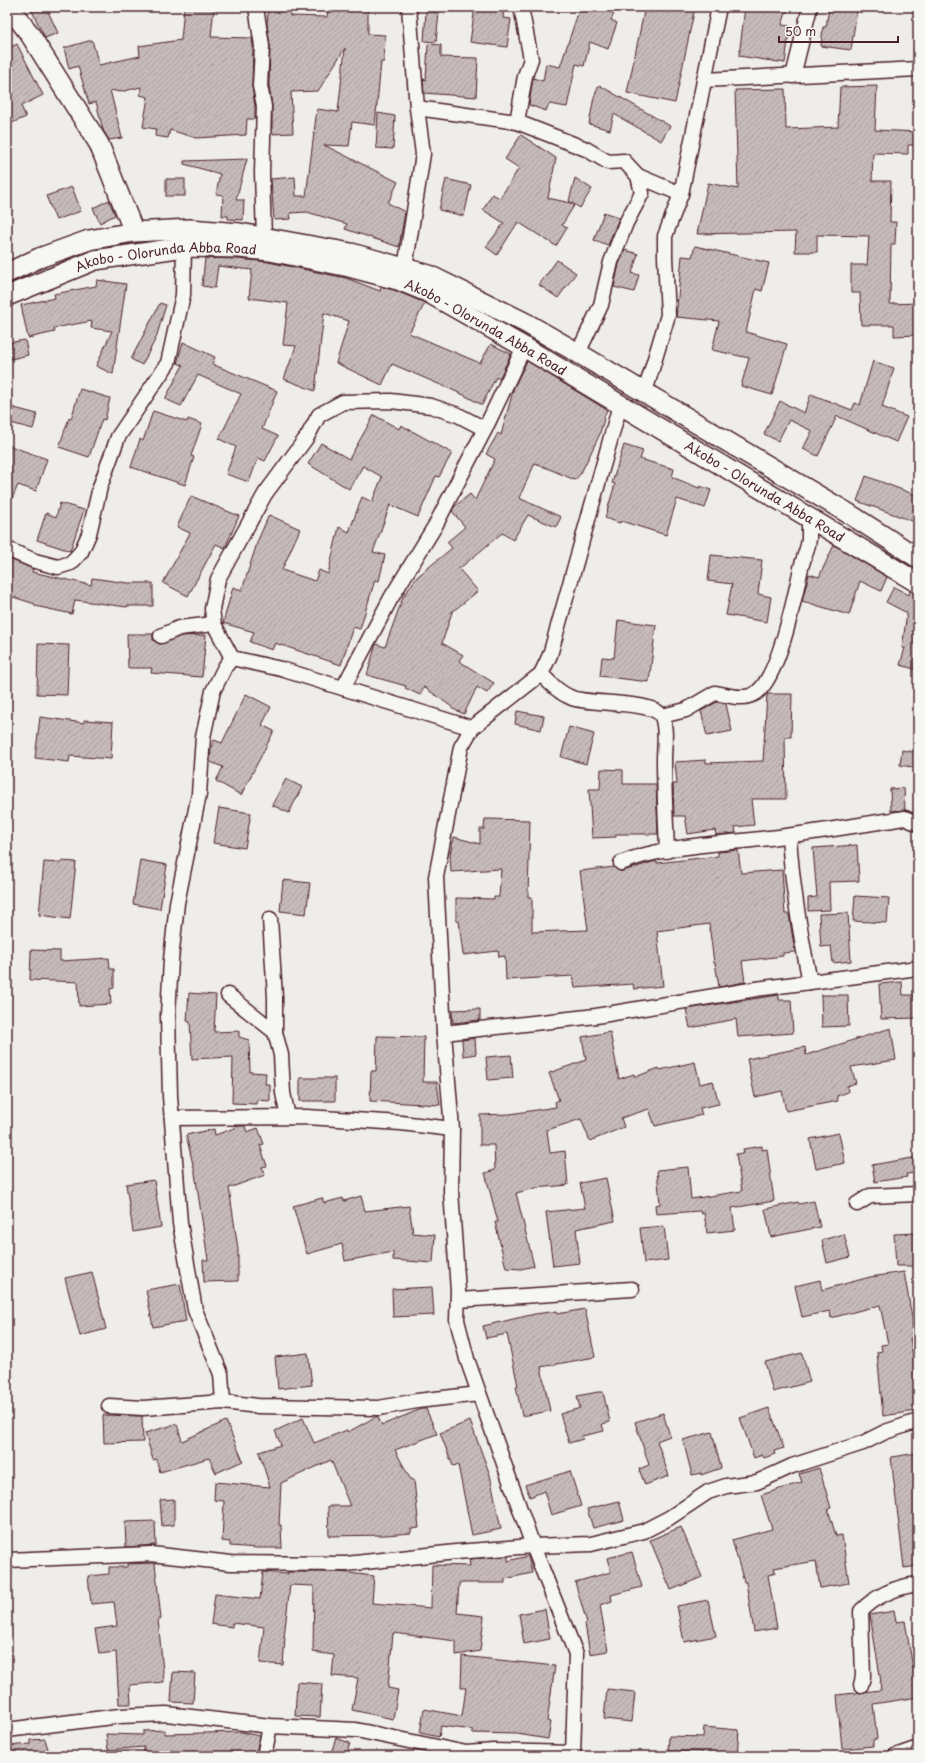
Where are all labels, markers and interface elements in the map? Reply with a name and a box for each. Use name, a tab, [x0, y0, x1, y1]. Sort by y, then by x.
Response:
scale bar	[779, 18, 898, 44]
text: 50 m	[785, 22, 816, 40]
street label: Akobo - Olorunda Abba Road	[72, 237, 257, 276]
street label: Akobo - Olorunda Abba Road	[402, 274, 570, 379]
street label: Akobo - Olorunda Abba Road	[682, 436, 848, 546]

